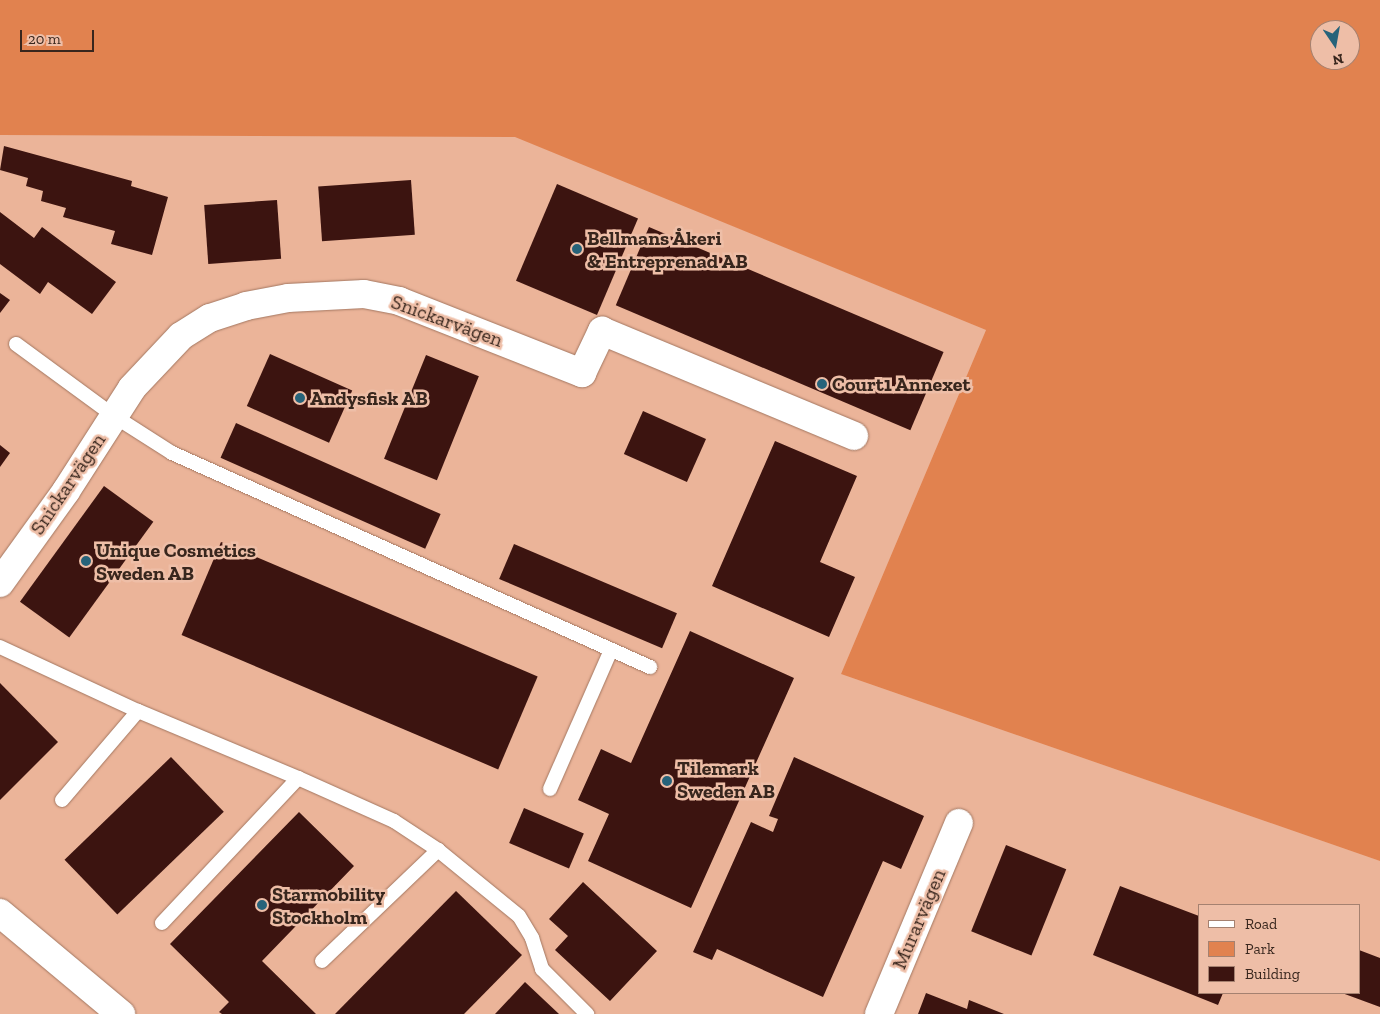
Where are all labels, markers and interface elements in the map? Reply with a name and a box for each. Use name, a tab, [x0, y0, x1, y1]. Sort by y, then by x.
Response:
scale bar	[22, 20, 96, 52]
north arrow	[1310, 20, 1360, 70]
text: 20 m	[28, 30, 61, 48]
text: N	[1331, 50, 1345, 69]
place label: Bellmans Åkeri & Entreprenad AB	[587, 226, 748, 273]
marker: Bellmans Åkeri & Entreprenad AB	[571, 243, 583, 255]
street label: Snickarvägen	[388, 290, 506, 352]
place label: Court1 Annexet	[832, 372, 971, 396]
marker: Court1 Annexet	[816, 378, 828, 390]
place label: Andysfisk AB	[310, 386, 428, 410]
marker: Andysfisk AB	[294, 392, 306, 404]
street label: Snickarvägen	[25, 429, 111, 539]
place label: Unique Cosmetics Sweden AB	[96, 538, 256, 585]
marker: Unique Cosmetics Sweden AB	[80, 555, 92, 567]
place label: Tilemark Sweden AB	[677, 757, 775, 804]
marker: Tilemark Sweden AB	[661, 775, 673, 787]
street label: Murarvägen	[887, 865, 951, 973]
place label: Starmobility Stockholm	[272, 882, 385, 929]
marker: Starmobility Stockholm	[256, 899, 268, 911]
legend	[1198, 904, 1360, 994]
text: Road	[1245, 915, 1277, 933]
text: Park	[1245, 940, 1275, 958]
text: Building	[1245, 965, 1300, 983]

